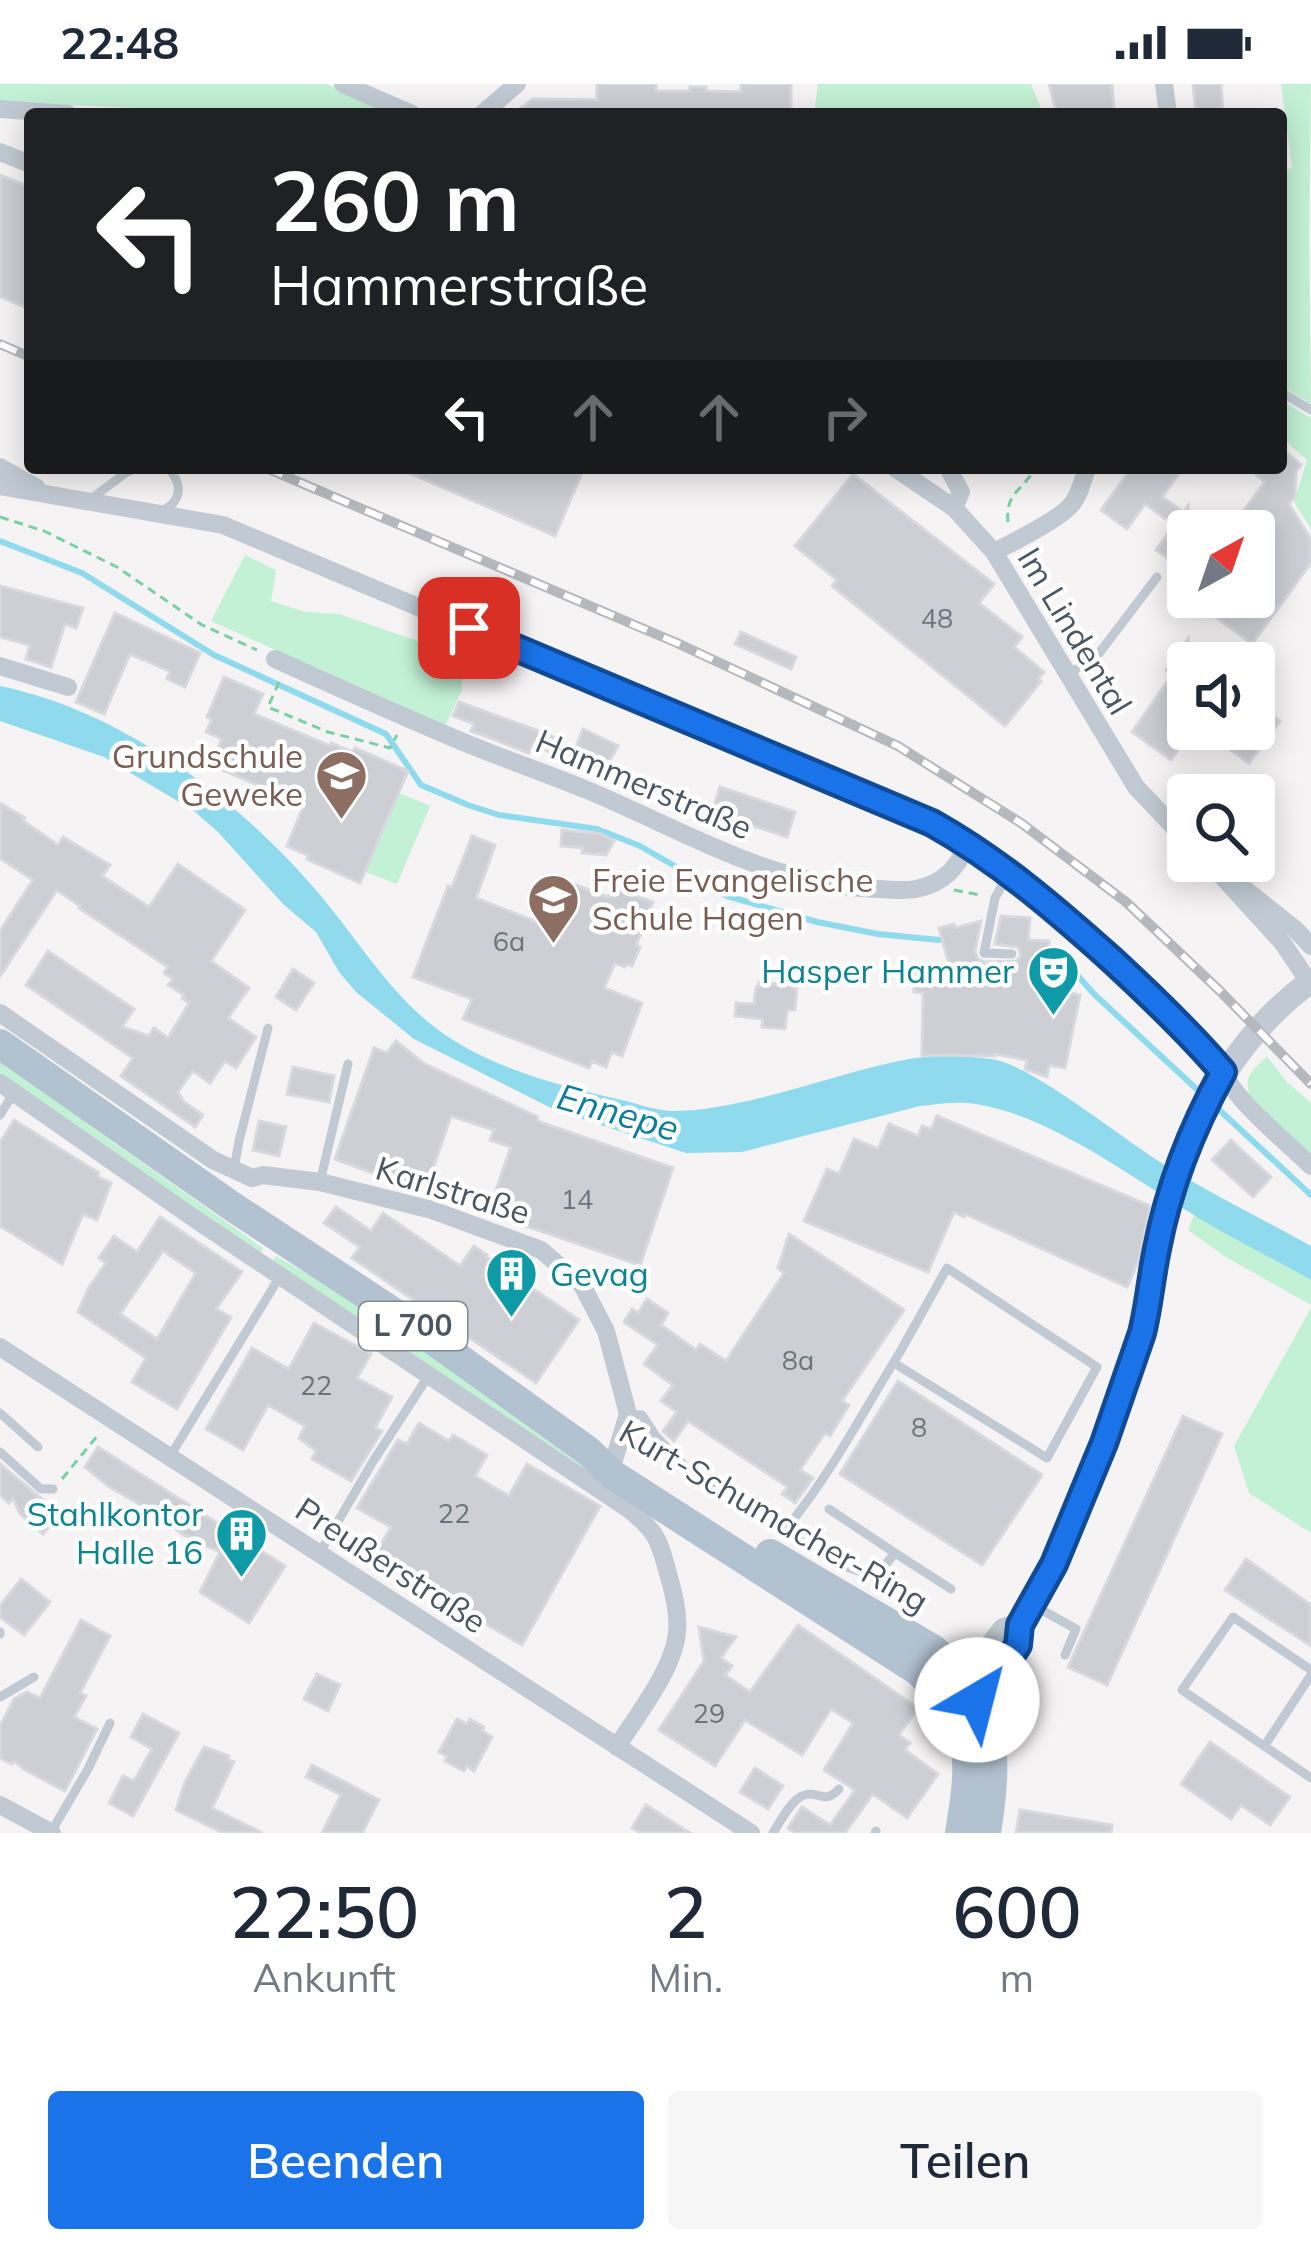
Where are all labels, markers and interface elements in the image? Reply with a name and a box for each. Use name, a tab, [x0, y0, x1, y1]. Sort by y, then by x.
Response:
text: 22:48	[60, 14, 179, 70]
text: 260 m	[270, 147, 520, 252]
icon: left	[72, 156, 228, 312]
text: Hammerstraße	[270, 251, 648, 319]
icon: left	[434, 384, 500, 450]
icon: ahead	[560, 384, 626, 450]
icon: ahead	[686, 384, 752, 450]
icon: right	[812, 384, 878, 450]
north arrow	[1167, 510, 1275, 618]
map controls	[1167, 510, 1275, 882]
street label: Im Lindental	[1010, 540, 1141, 722]
pin	[418, 577, 520, 679]
icon: arrive	[436, 595, 502, 661]
house number: 48	[921, 601, 953, 635]
button: sound	[1167, 642, 1275, 750]
street label: Hammerstraße	[530, 720, 759, 848]
place label: Grundschule Geweke	[112, 735, 303, 814]
school or university icon: Grundschule Geweke	[314, 747, 370, 821]
button: search	[1167, 774, 1275, 882]
place label: Freie Evangelische Schule Hagen	[592, 859, 873, 938]
school or university icon: Freie Evangelische Schule Hagen	[525, 871, 581, 945]
house number: 6a	[493, 924, 525, 958]
theatre icon: Hasper Hammer	[1025, 943, 1081, 1017]
place label: Hasper Hammer	[761, 950, 1014, 991]
water label: Ennepe	[552, 1073, 684, 1150]
street label: Karlstraße	[371, 1147, 535, 1232]
house number: 14	[561, 1182, 593, 1216]
building icon: Gevag	[483, 1246, 539, 1320]
place label: Gevag	[550, 1253, 649, 1294]
road number: L 700	[359, 1302, 467, 1350]
house number: 8a	[782, 1343, 814, 1377]
house number: 22	[300, 1368, 332, 1402]
street label: Kurt-Schumacher-Ring	[612, 1410, 936, 1621]
house number: 8	[911, 1410, 927, 1444]
street label: Preußerstraße	[288, 1488, 494, 1641]
place label: Stahlkontor Halle 16	[27, 1493, 203, 1572]
house number: 22	[438, 1496, 470, 1530]
building icon: Stahlkontor Halle 16	[214, 1505, 270, 1579]
position arrow	[914, 1637, 1040, 1763]
house number: 29	[693, 1696, 725, 1730]
text: 22:50	[229, 1866, 419, 1956]
text: 2	[664, 1866, 707, 1956]
text: 600	[952, 1866, 1082, 1956]
text: Ankunft	[253, 1953, 396, 2002]
text: Min.	[648, 1953, 723, 2002]
text: m	[1000, 1953, 1034, 2002]
button: Beenden	[48, 2091, 644, 2229]
button: Teilen	[668, 2091, 1263, 2229]

